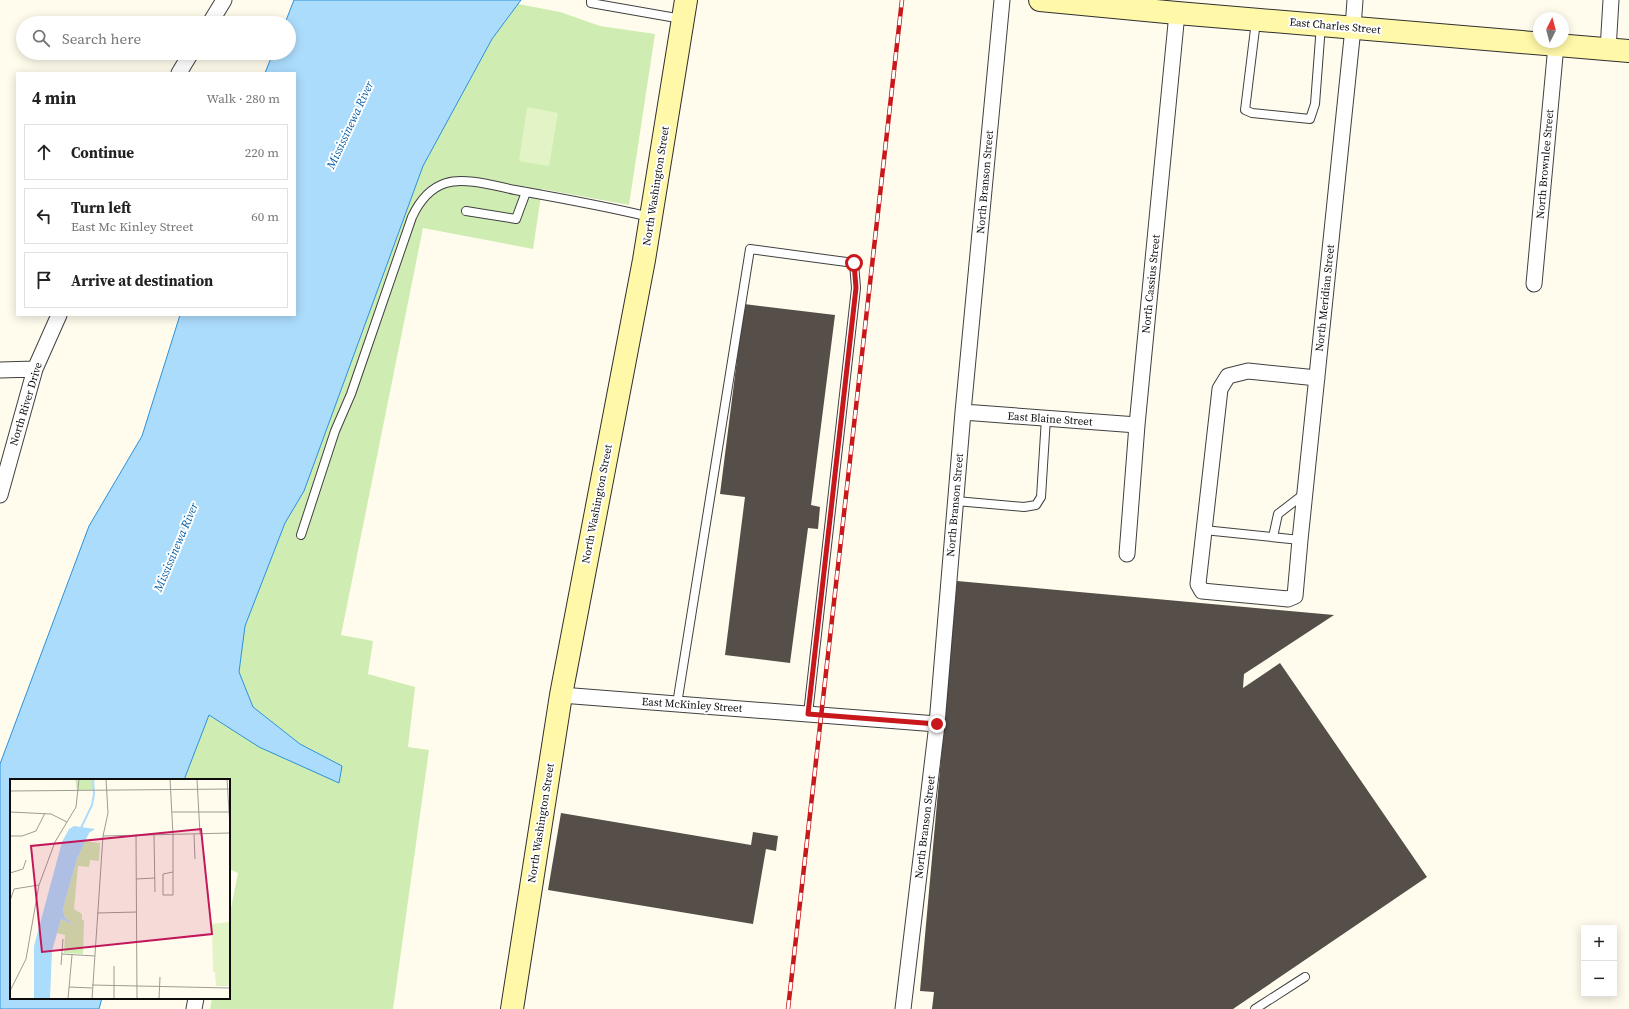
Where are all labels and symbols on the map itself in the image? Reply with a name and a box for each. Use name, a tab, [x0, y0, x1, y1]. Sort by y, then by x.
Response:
north arrow	[1533, 12, 1569, 48]
street label: East Charles Street	[1289, 15, 1382, 37]
water label: Mississinewa River	[322, 77, 378, 172]
street label: North Brownlee Street	[1533, 108, 1557, 219]
street label: North Washington Street	[639, 125, 673, 247]
street label: North Branson Street	[973, 129, 997, 234]
street label: North Cassius Street	[1138, 233, 1164, 334]
street label: North Meridian Street	[1312, 243, 1338, 352]
route start	[845, 254, 863, 272]
street label: North River Drive	[6, 360, 46, 448]
street label: East Blaine Street	[1007, 409, 1093, 429]
street label: North Washington Street	[578, 443, 616, 565]
street label: North Branson Street	[943, 452, 967, 557]
water label: Mississinewa River	[150, 499, 202, 595]
street label: East McKinley Street	[641, 694, 743, 716]
route end	[928, 715, 946, 733]
street label: North Washington Street	[524, 762, 558, 884]
street label: North Branson Street	[911, 774, 939, 879]
inset map	[10, 779, 230, 999]

